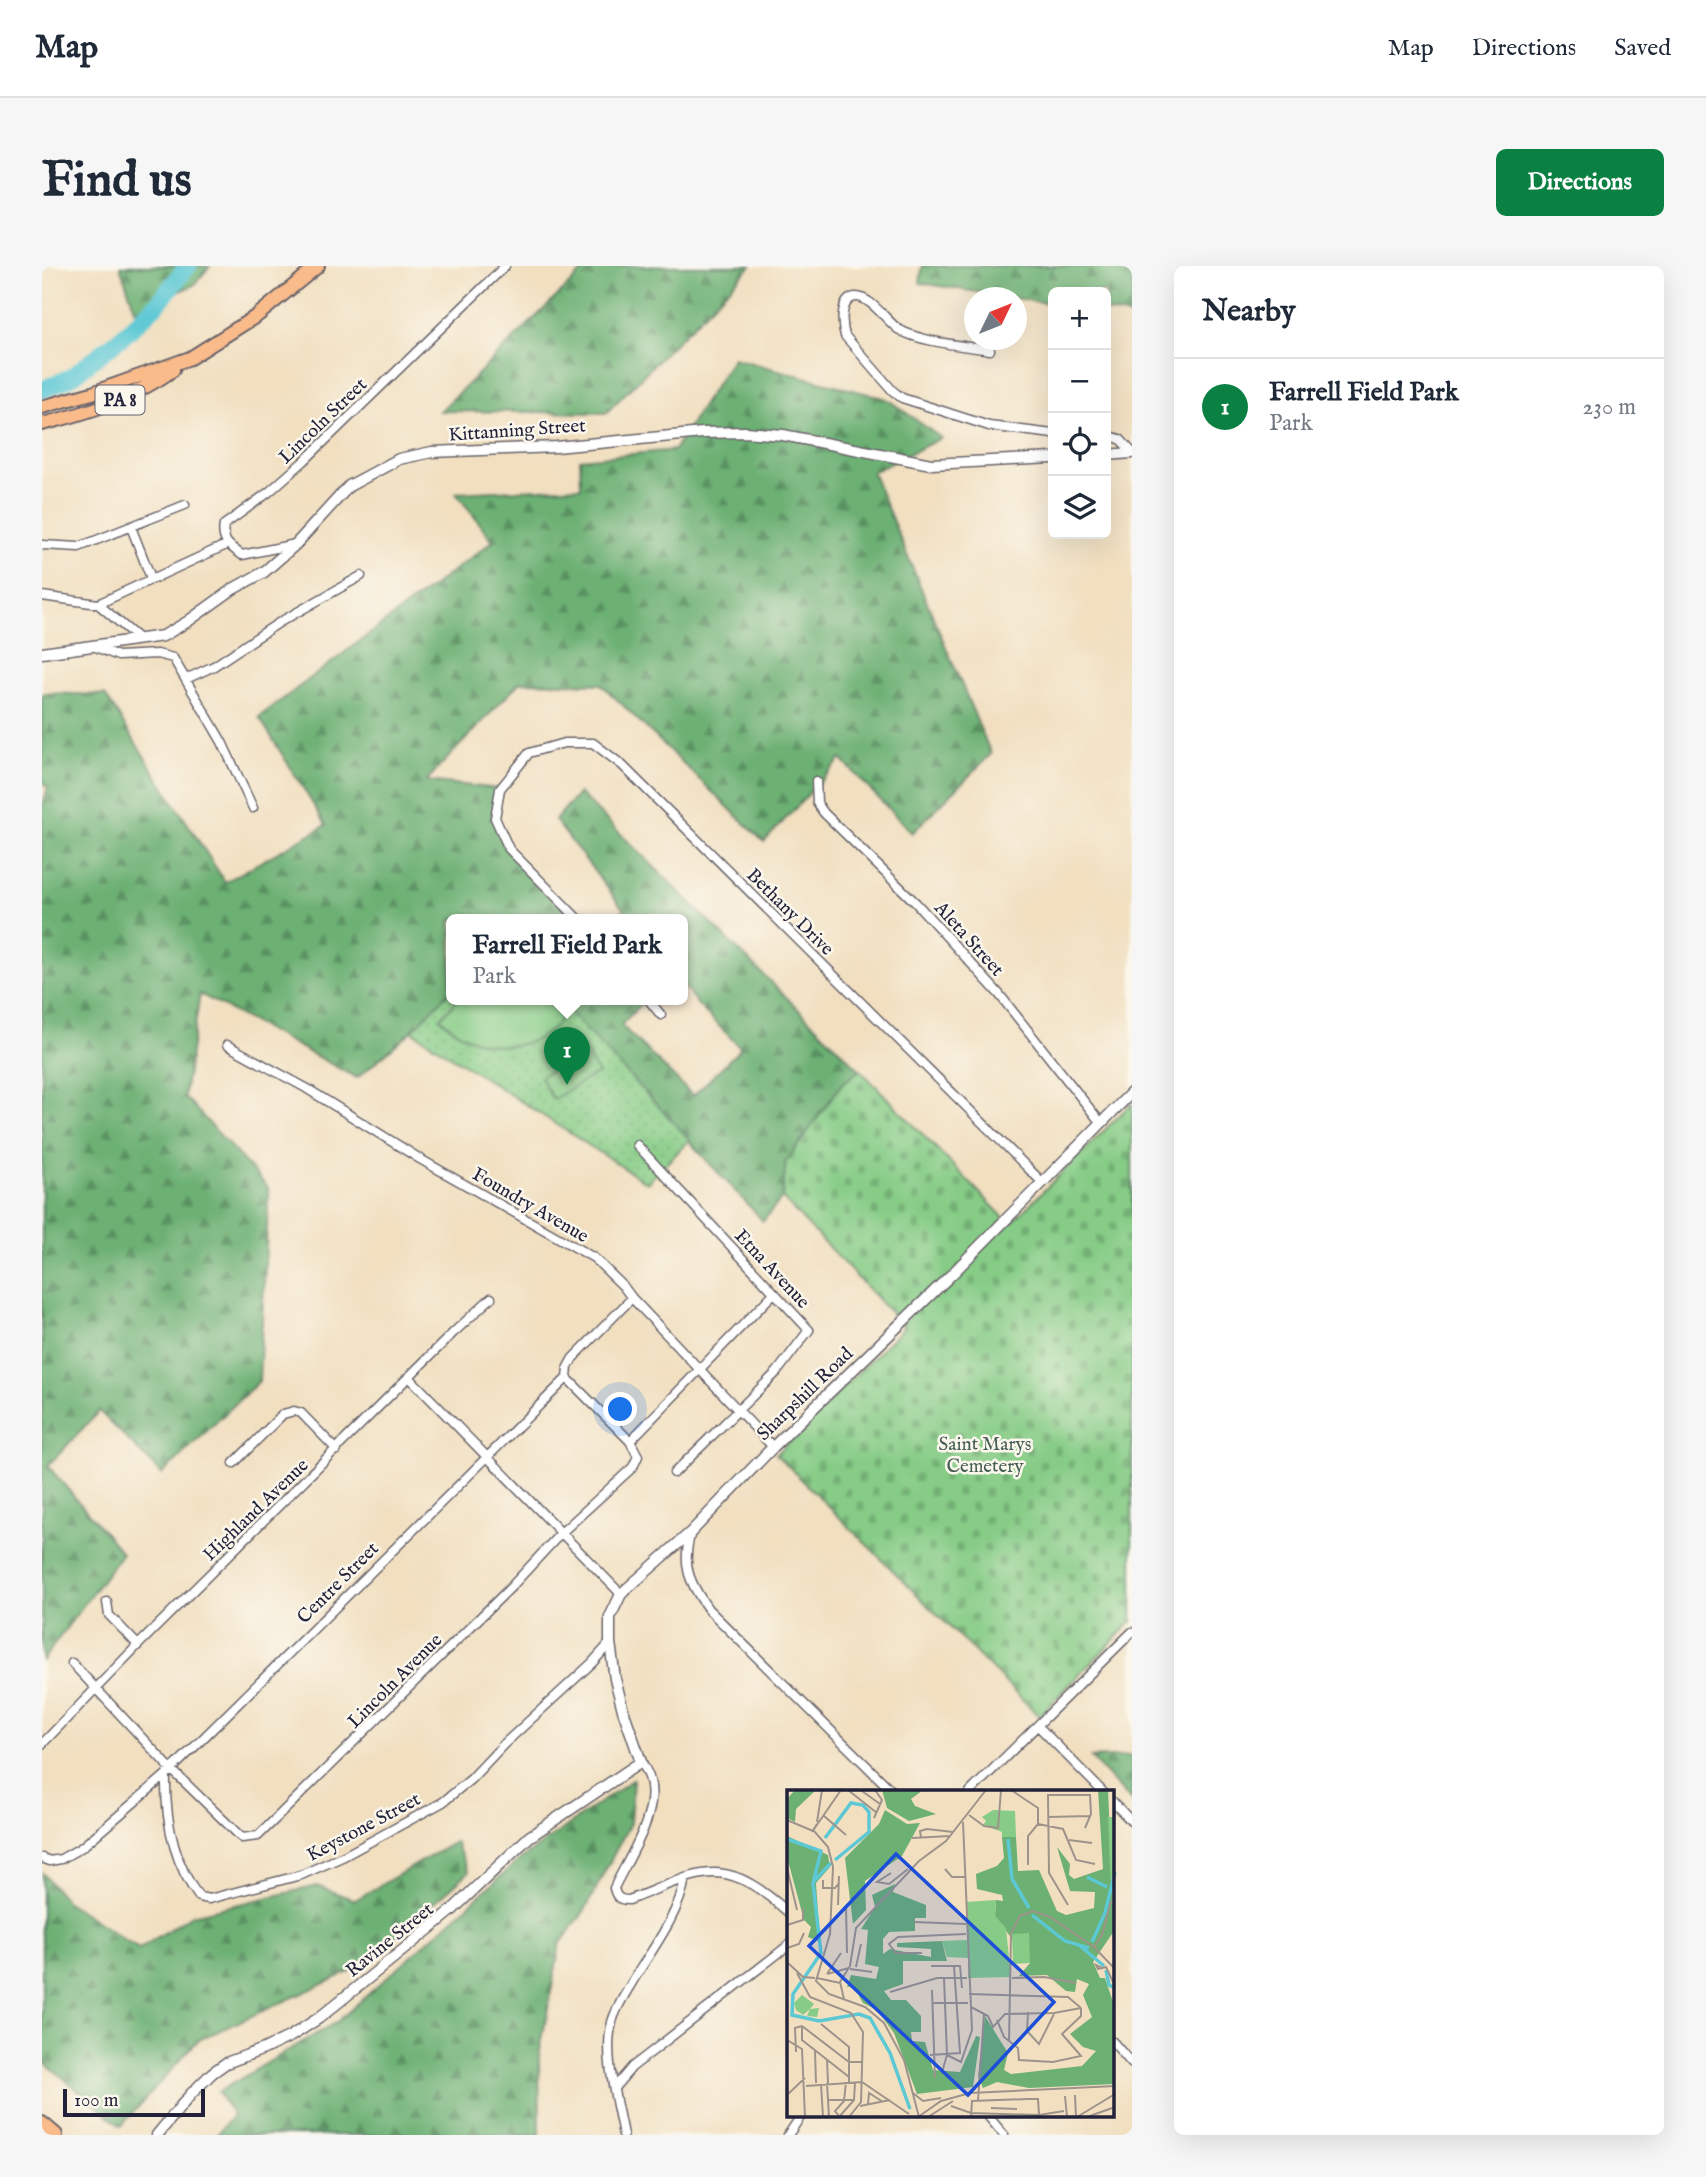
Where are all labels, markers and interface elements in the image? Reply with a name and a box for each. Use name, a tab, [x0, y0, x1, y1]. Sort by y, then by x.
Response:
text: Map	[35, 27, 98, 69]
text: Map	[1388, 33, 1434, 64]
text: Directions	[1472, 33, 1576, 64]
text: Saved	[1614, 33, 1671, 64]
button: Directions	[1496, 149, 1664, 216]
text: Find us	[42, 151, 192, 213]
north arrow	[964, 287, 1027, 350]
map controls	[1048, 287, 1111, 539]
button: +	[1048, 287, 1111, 350]
text: Nearby	[1202, 293, 1295, 331]
button: −	[1048, 350, 1111, 413]
street label: Lincoln Street	[274, 373, 373, 470]
text: Farrell Field Park	[1269, 376, 1459, 409]
road number: PA 8	[96, 385, 144, 414]
text: 1	[1221, 393, 1229, 422]
text: 230 m	[1583, 393, 1636, 422]
text: Park	[1269, 409, 1313, 438]
button: locate	[1048, 413, 1111, 476]
street label: Kittanning Street	[448, 414, 587, 448]
button: layers	[1048, 476, 1111, 539]
street label: Bethany Drive	[741, 864, 839, 961]
street label: Aleta Street	[928, 896, 1009, 982]
popup	[446, 914, 688, 1005]
text: Farrell Field Park	[472, 929, 662, 962]
text: Park	[472, 962, 516, 991]
pin: 1	[544, 1027, 590, 1085]
street label: Foundry Avenue	[467, 1163, 593, 1249]
street label: Etna Avenue	[729, 1225, 815, 1314]
street label: Sharpshill Road	[752, 1342, 859, 1446]
your location	[603, 1392, 637, 1426]
park label: Saint Marys Cemetery	[939, 1433, 1031, 1479]
street label: Highland Avenue	[199, 1454, 314, 1567]
street label: Centre Street	[292, 1537, 385, 1629]
street label: Lincoln Avenue	[343, 1629, 448, 1734]
street label: Keystone Street	[303, 1788, 425, 1868]
inset map	[787, 1790, 1114, 2118]
street label: Ravine Street	[341, 1898, 439, 1983]
scale bar	[63, 2086, 205, 2118]
text: 100 m	[74, 2089, 118, 2113]

